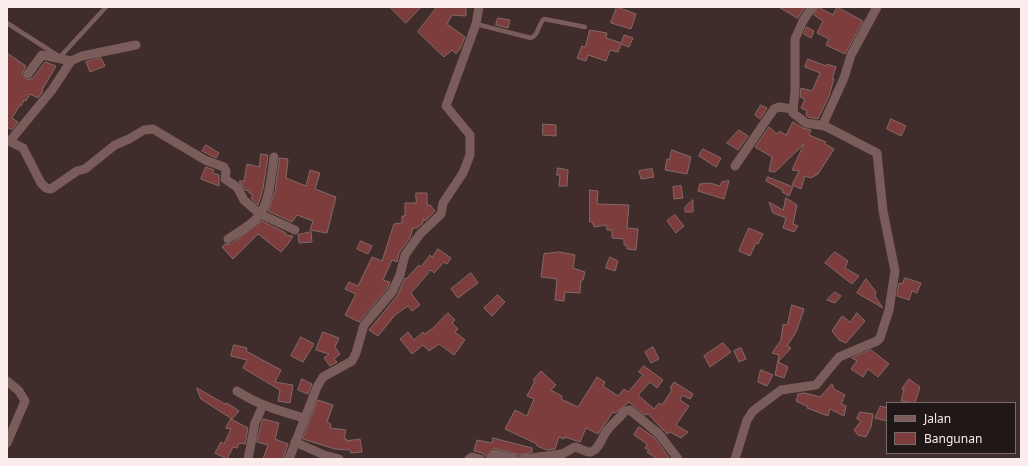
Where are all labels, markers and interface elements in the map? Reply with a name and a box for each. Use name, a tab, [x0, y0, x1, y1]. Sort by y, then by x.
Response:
legend	[886, 402, 1016, 454]
text: Jalan	[924, 410, 951, 427]
text: Bangunan	[924, 430, 982, 447]

